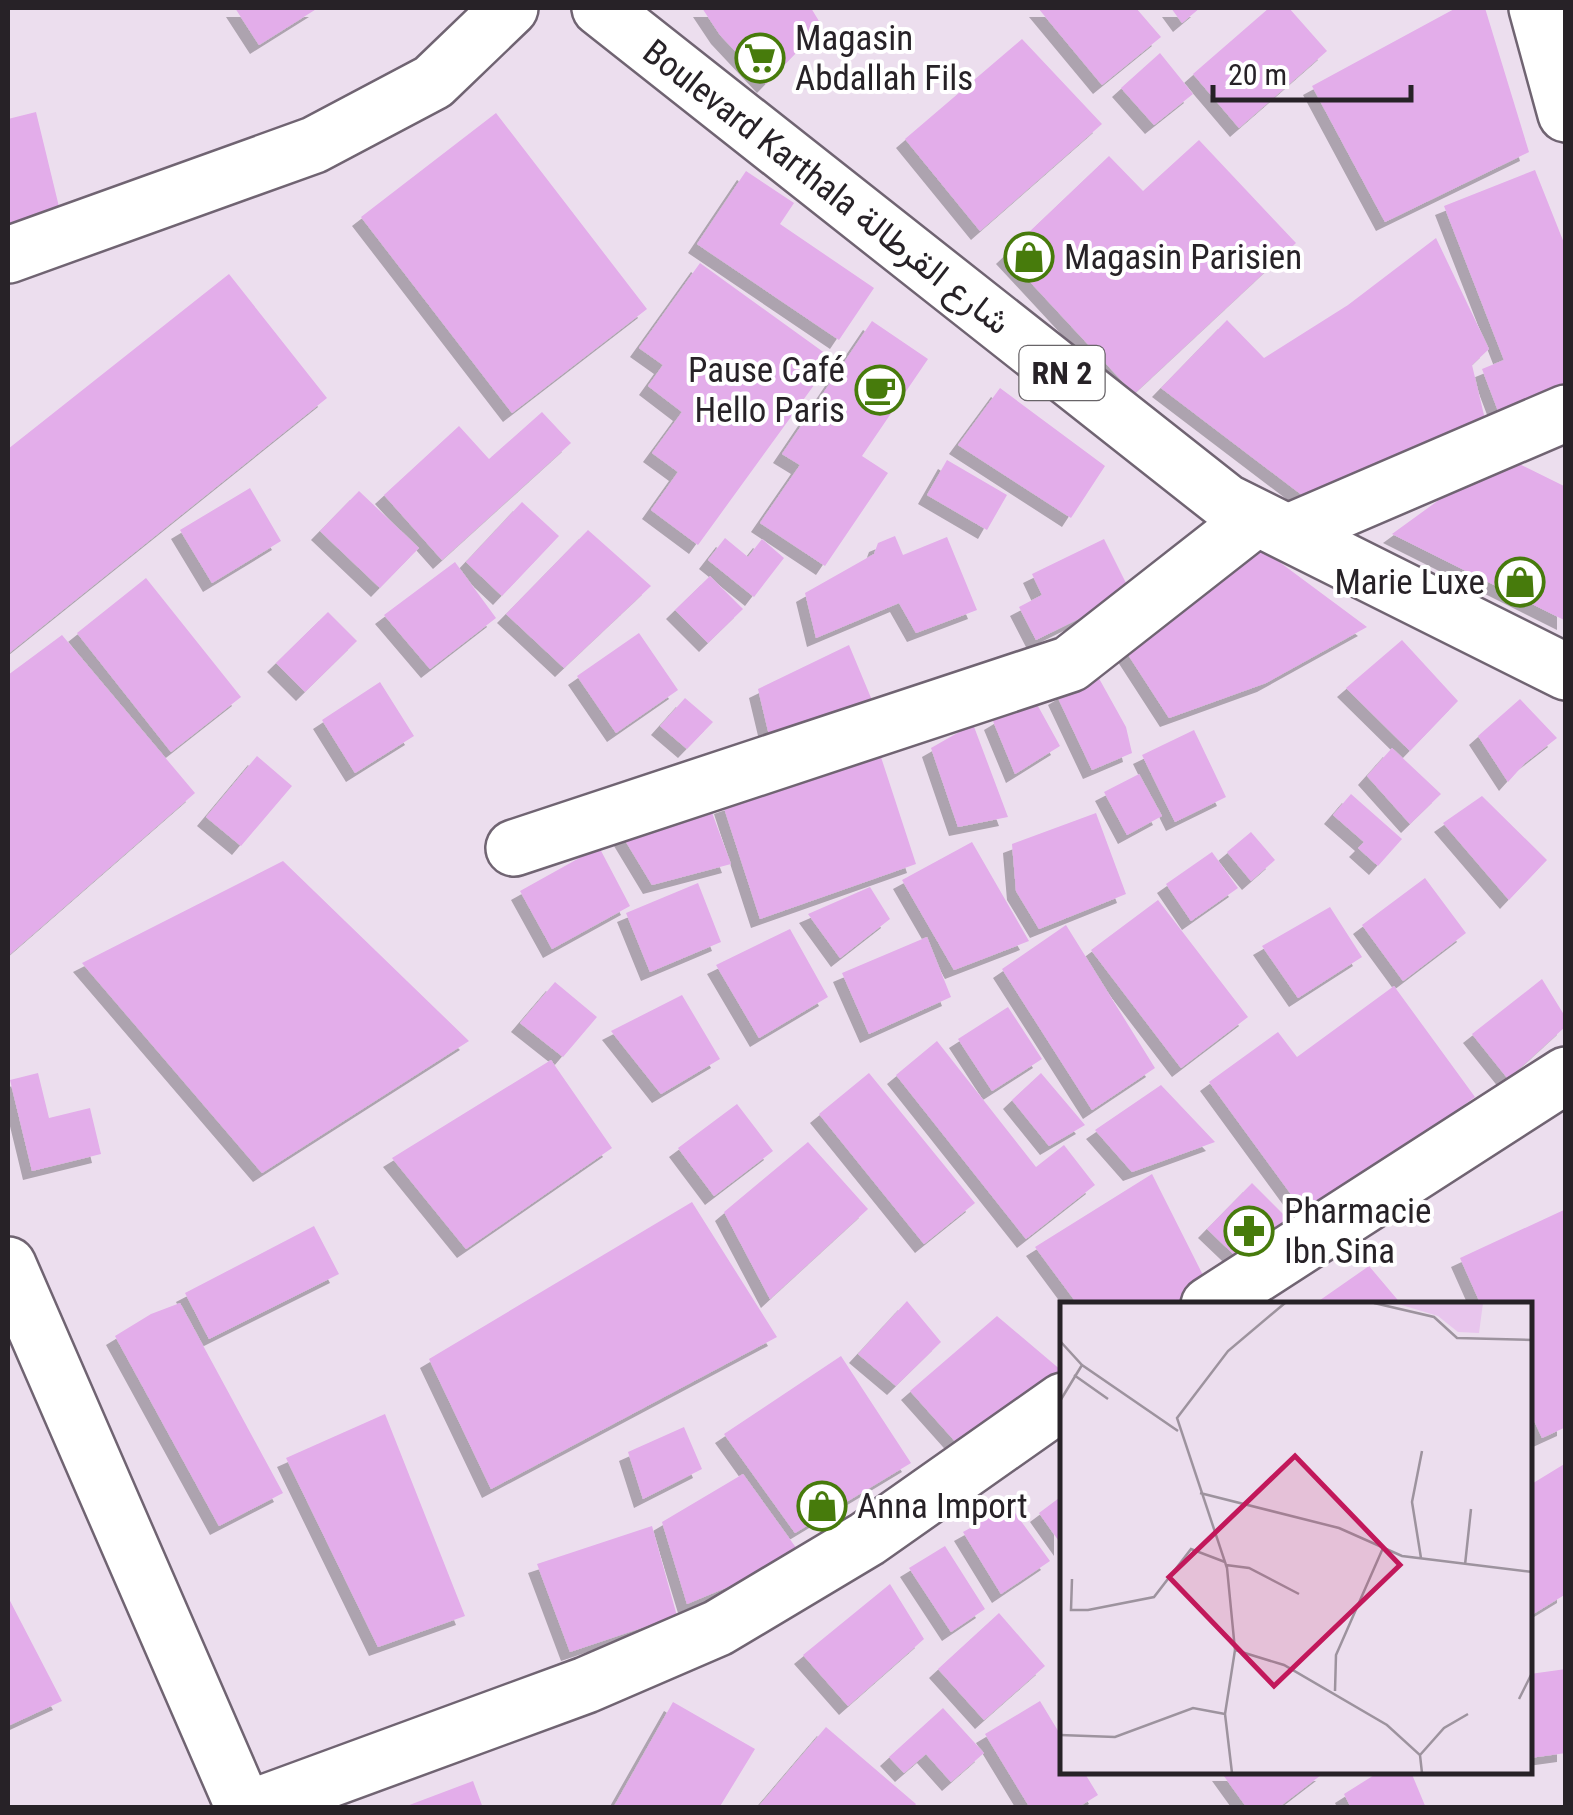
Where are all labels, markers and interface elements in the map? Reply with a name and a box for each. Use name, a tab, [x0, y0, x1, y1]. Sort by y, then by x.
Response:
place label: Magasin Abdallah Fils	[795, 18, 973, 99]
street label: Boulevard Karthala شارع القرطالة	[633, 31, 1018, 346]
supermarket icon: Magasin Abdallah Fils	[734, 32, 786, 84]
scale bar	[1213, 40, 1410, 102]
text: 20 m	[1228, 57, 1287, 92]
shop icon: Magasin Parisien	[1003, 231, 1055, 283]
place label: Magasin Parisien	[1064, 237, 1302, 278]
road number: RN 2	[1020, 346, 1104, 400]
place label: Pause Café Hello Paris	[688, 350, 845, 431]
cafe icon: Pause Café Hello Paris	[854, 364, 906, 416]
shop icon: Marie Luxe	[1494, 556, 1546, 608]
place label: Marie Luxe	[1334, 562, 1485, 603]
place label: Pharmacie Ibn Sina	[1284, 1191, 1431, 1272]
pharmacy icon: Pharmacie Ibn Sina	[1223, 1205, 1275, 1257]
inset map	[1060, 1302, 1533, 1775]
shop icon: Anna Import	[796, 1480, 848, 1532]
place label: Anna Import	[857, 1486, 1028, 1527]

